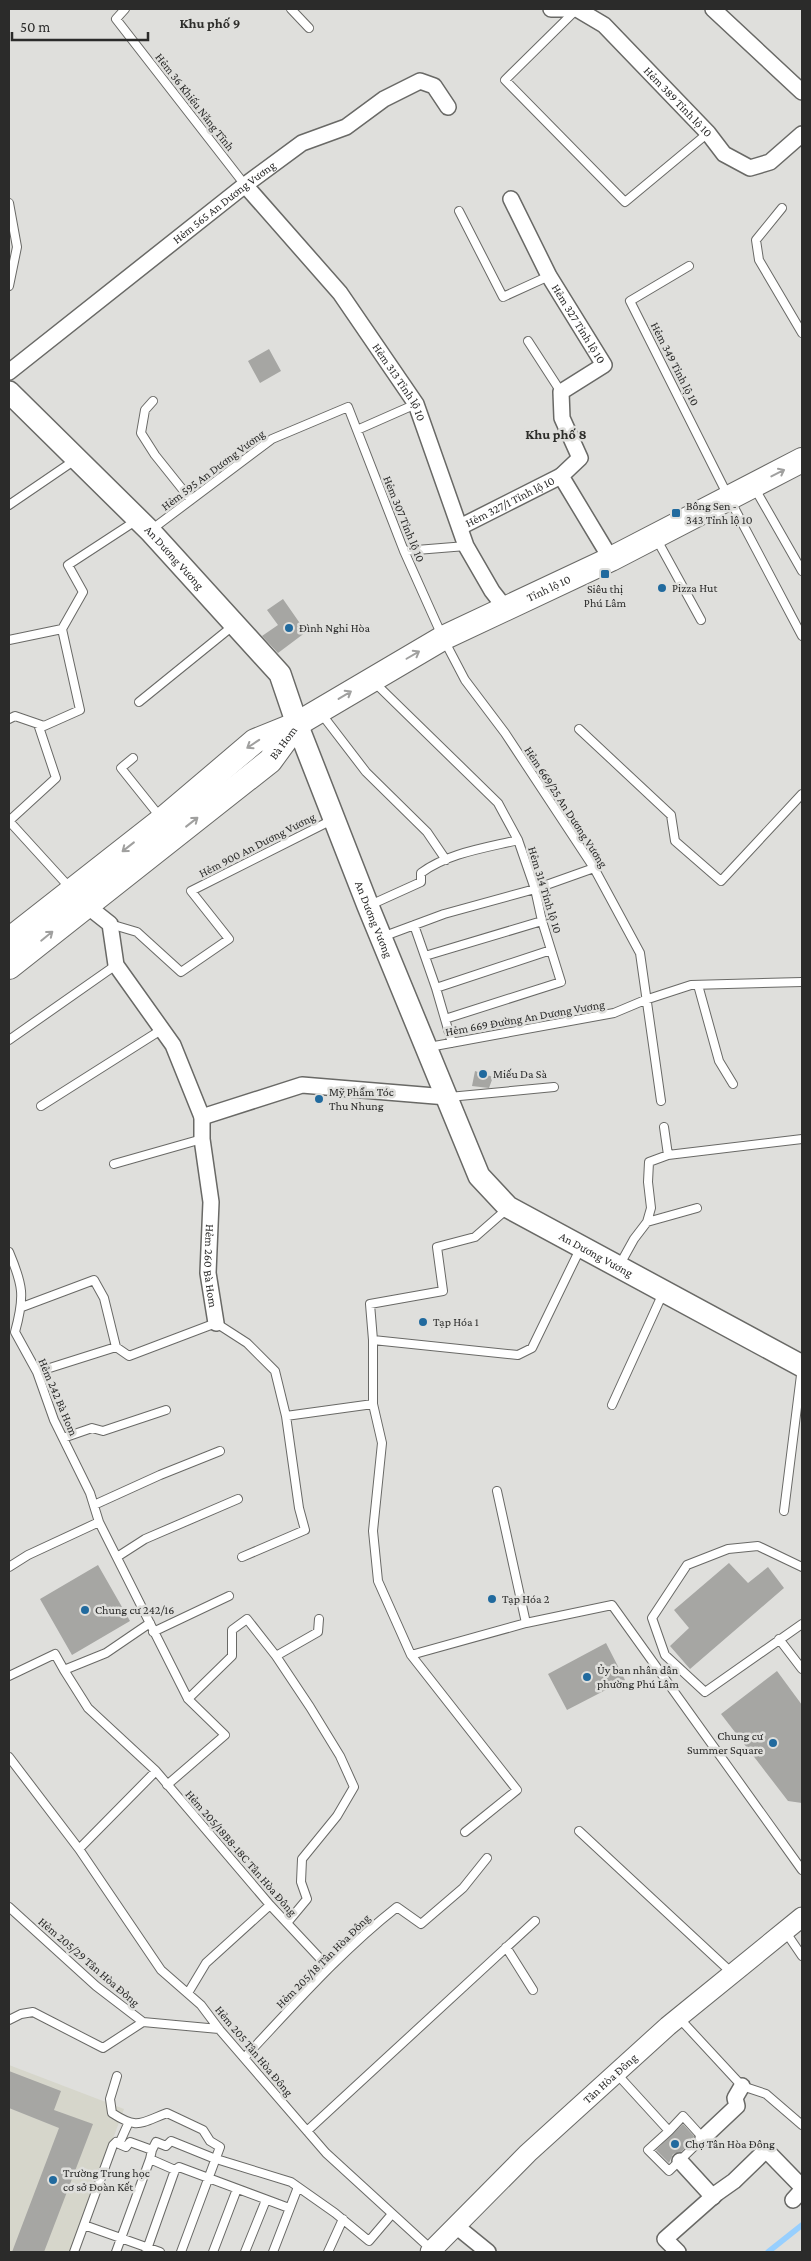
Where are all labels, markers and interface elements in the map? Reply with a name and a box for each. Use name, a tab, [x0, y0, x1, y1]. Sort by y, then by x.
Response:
scale bar	[12, 10, 149, 42]
district label: Khu phố 9	[180, 15, 241, 31]
text: 50 m	[20, 19, 50, 35]
street label: Hẻm 36 Khiếu Năng Tĩnh	[152, 50, 238, 154]
street label: Hẻm 389 Tỉnh lộ 10	[641, 64, 715, 140]
street label: Hẻm 565 An Dương Vương	[170, 158, 278, 247]
street label: Hẻm 327 Tỉnh lộ 10	[549, 281, 608, 366]
street label: Hẻm 349 Tỉnh lộ 10	[648, 320, 702, 408]
street label: Hẻm 313 Tỉnh lộ 10	[369, 340, 428, 423]
street label: Hẻm 595 An Dương Vương	[158, 426, 268, 513]
district label: Khu phố 8	[525, 426, 587, 442]
one-way arrow	[770, 468, 785, 478]
street label: Hẻm 327/1 Tỉnh lộ 10	[463, 473, 557, 530]
street label: Hẻm 307 Tỉnh lộ 10	[380, 474, 428, 564]
place label: Bông Sen - 343 Tỉnh lộ 10	[686, 499, 753, 527]
marker: Bông Sen - 343 Tỉnh lộ 10	[670, 507, 682, 519]
street label: An Dương Vương	[142, 523, 207, 593]
marker: Siêu thị Phú Lâm	[599, 568, 611, 580]
street label: Tỉnh lộ 10	[524, 572, 573, 605]
place label: Pizza Hut	[672, 581, 718, 595]
place label: Siêu thị Phú Lâm	[584, 582, 626, 610]
marker: Pizza Hut	[656, 582, 668, 594]
place label: Đình Nghi Hòa	[299, 621, 370, 635]
marker: Đình Nghi Hòa	[283, 622, 295, 634]
one-way arrow	[406, 649, 420, 659]
one-way arrow	[337, 690, 351, 700]
street label: Bà Hom	[266, 723, 300, 762]
one-way arrow	[246, 739, 260, 749]
street label: Hẻm 669/25 An Dương Vương	[521, 744, 611, 870]
street label: Hẻm 900 An Dương Vương	[197, 810, 318, 880]
one-way arrow	[185, 816, 198, 827]
one-way arrow	[121, 842, 134, 853]
street label: Hẻm 314 Tỉnh lộ 10	[525, 845, 565, 935]
street label: An Dương Vương	[352, 879, 396, 960]
one-way arrow	[40, 931, 53, 942]
street label: Hẻm 669 Đường An Dương Vương	[444, 997, 606, 1039]
place label: Miếu Da Sà	[493, 1067, 547, 1081]
marker: Miếu Da Sà	[477, 1068, 489, 1080]
place label: Mỹ Phẩm Tóc Thu Nhung	[329, 1085, 394, 1113]
marker: Mỹ Phẩm Tóc Thu Nhung	[313, 1093, 325, 1105]
street label: Hẻm 260 Bà Hom	[201, 1224, 220, 1309]
street label: An Dương Vương	[557, 1229, 636, 1280]
place label: Tạp Hóa 1	[433, 1315, 479, 1329]
marker: Tạp Hóa 1	[417, 1316, 429, 1328]
street label: Hẻm 242 Bà Hom	[35, 1356, 81, 1438]
place label: Tạp Hóa 2	[502, 1592, 550, 1606]
marker: Tạp Hóa 2	[486, 1593, 498, 1605]
place label: Chung cư 242/16	[95, 1603, 174, 1617]
marker: Chung cư 242/16	[79, 1604, 91, 1616]
place label: Ủy ban nhân dân phường Phú Lâm	[597, 1663, 679, 1691]
marker: Ủy ban nhân dân phường Phú Lâm	[581, 1671, 593, 1683]
place label: Chung cư Summer Square	[687, 1729, 764, 1757]
marker: Chung cư Summer Square	[767, 1737, 779, 1749]
street label: Hẻm 205/18B8-18C Tân Hòa Đông	[182, 1787, 300, 1919]
street label: Hẻm 205/18 Tân Hòa Đông	[273, 1911, 373, 2011]
street label: Hẻm 205/29 Tân Hòa Đông	[36, 1914, 143, 2010]
street label: Hẻm 205 Tân Hòa Đông	[212, 2003, 296, 2099]
street label: Tân Hòa Đông	[580, 2050, 640, 2107]
place label: Chợ Tân Hòa Đông	[685, 2137, 775, 2151]
marker: Chợ Tân Hòa Đông	[669, 2138, 681, 2150]
place label: Trường Trung học cơ sở Đoàn Kết	[63, 2166, 150, 2194]
marker: Trường Trung học cơ sở Đoàn Kết	[47, 2174, 59, 2186]

